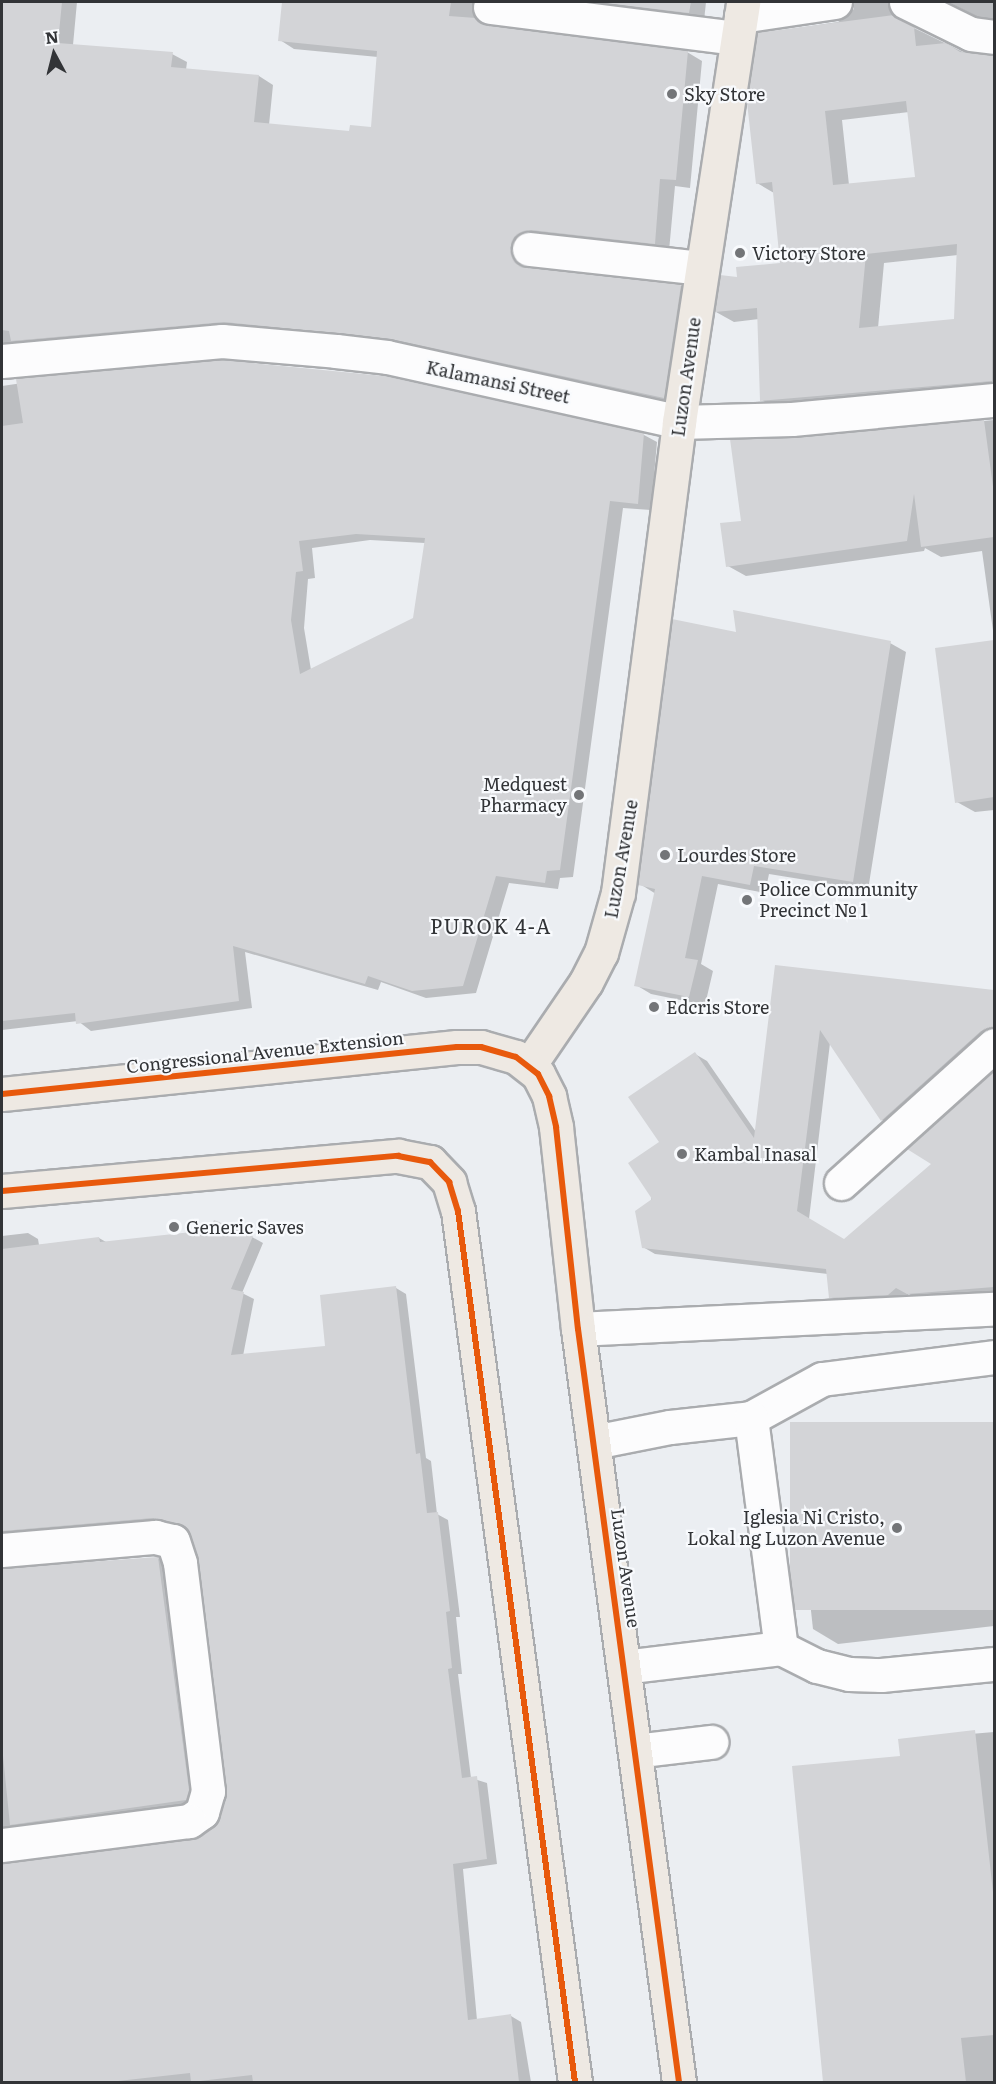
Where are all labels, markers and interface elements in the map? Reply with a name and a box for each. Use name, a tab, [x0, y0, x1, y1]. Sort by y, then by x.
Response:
text: N	[44, 23, 60, 49]
north arrow	[24, 24, 84, 84]
place label: Sky Store	[684, 83, 765, 105]
marker: Sky Store	[665, 87, 679, 101]
place label: Victory Store	[752, 242, 866, 264]
marker: Victory Store	[733, 246, 747, 260]
street label: Luzon Avenue	[667, 316, 705, 438]
street label: Kalamansi Street	[424, 356, 572, 408]
place label: Medquest Pharmacy	[480, 774, 567, 816]
marker: Medquest Pharmacy	[572, 788, 586, 802]
street label: Luzon Avenue	[600, 798, 642, 920]
place label: Lourdes Store	[677, 844, 796, 866]
marker: Lourdes Store	[658, 848, 672, 862]
place label: Police Community Precinct № 1	[759, 879, 918, 922]
marker: Police Community Precinct № 1	[740, 893, 754, 907]
district label: PUROK 4-A	[430, 913, 552, 937]
place label: Edcris Store	[666, 996, 769, 1018]
marker: Edcris Store	[647, 1000, 661, 1014]
street label: Congressional Avenue Extension	[125, 1027, 405, 1077]
place label: Kambal Inasal	[694, 1143, 817, 1165]
marker: Kambal Inasal	[675, 1147, 689, 1161]
place label: Generic Saves	[186, 1216, 304, 1238]
marker: Generic Saves	[167, 1220, 181, 1234]
street label: Luzon Avenue	[607, 1507, 645, 1629]
place label: Iglesia Ni Cristo, Lokal ng Luzon Avenue	[687, 1507, 885, 1550]
marker: Iglesia Ni Cristo, Lokal ng Luzon Avenue	[890, 1521, 904, 1535]

